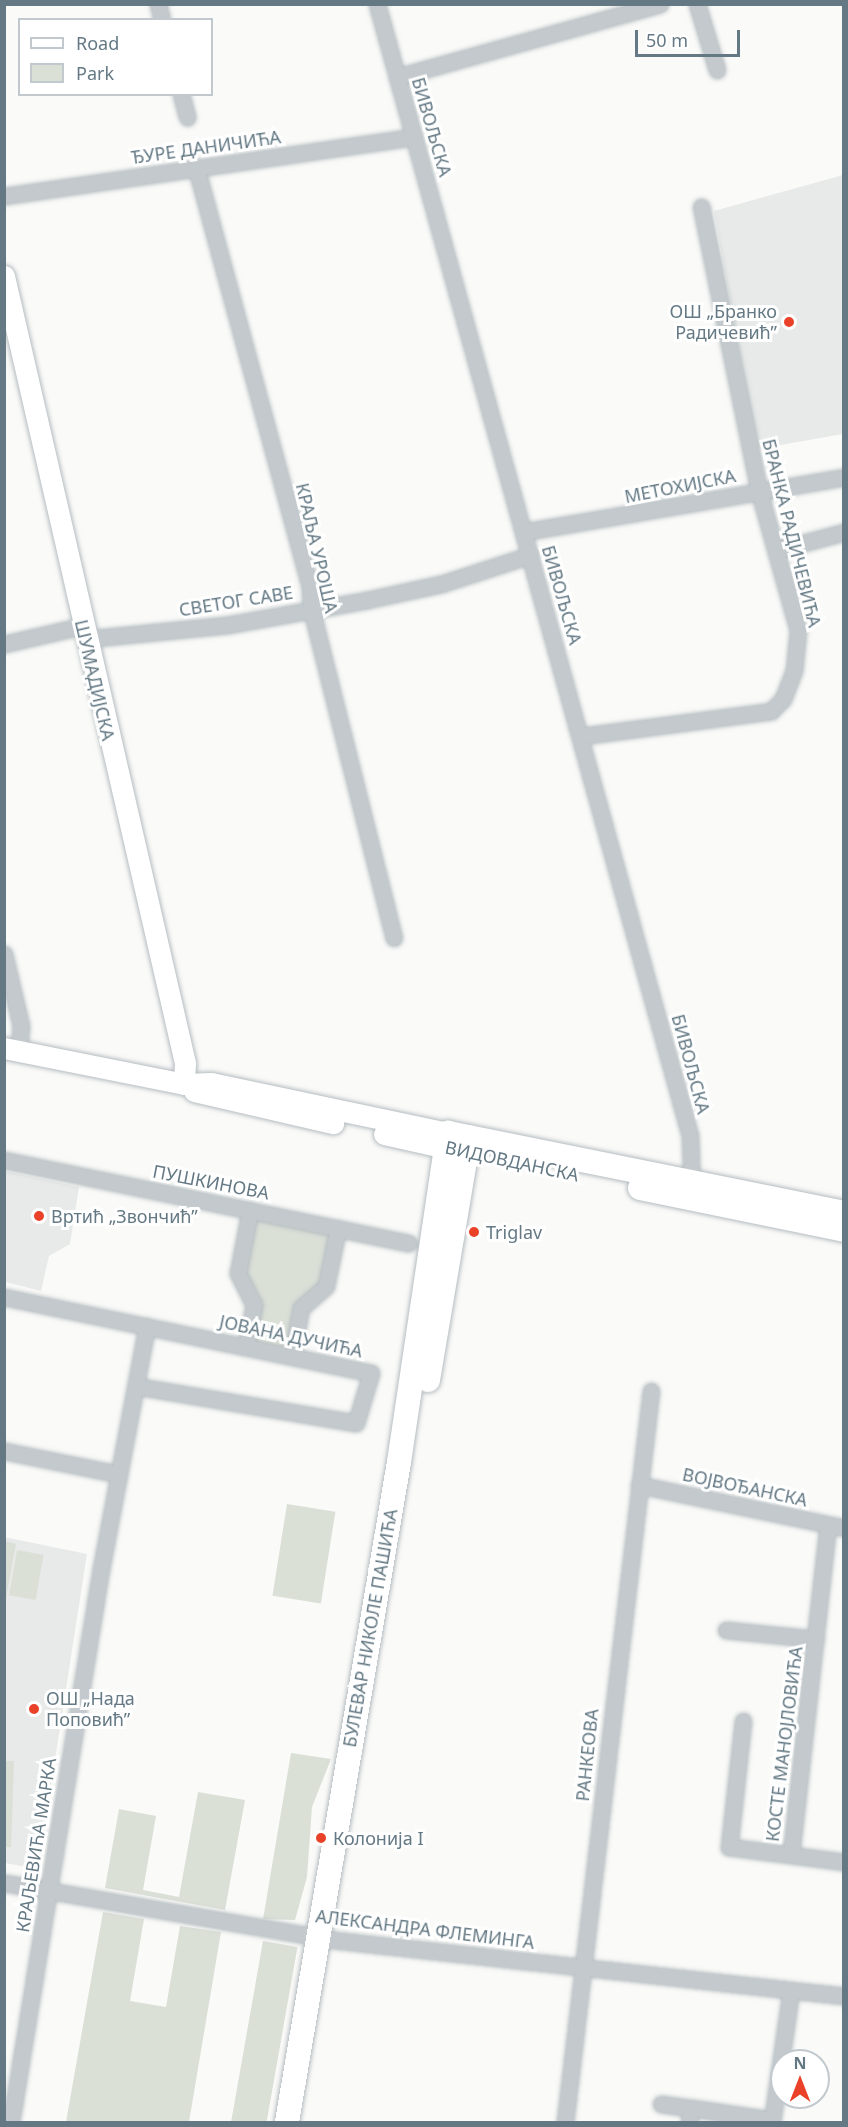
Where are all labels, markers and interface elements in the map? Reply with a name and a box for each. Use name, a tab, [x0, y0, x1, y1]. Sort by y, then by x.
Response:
legend	[18, 18, 213, 96]
scale bar	[638, 18, 743, 56]
text: 50 m	[646, 28, 688, 52]
text: Road	[76, 31, 119, 55]
text: Park	[76, 61, 114, 85]
street label: БИВОЉСКА	[408, 75, 456, 179]
street label: ЂУРЕ ДАНИЧИЋА	[130, 126, 282, 168]
place label: ОШ „Бранко Радичевић”	[670, 301, 777, 344]
marker: ОШ „Бранко Радичевић”	[782, 315, 796, 329]
street label: БРАНКА РАДИЧЕВИЋА	[758, 437, 826, 629]
street label: МЕТОХИЈСКА	[623, 465, 737, 507]
street label: КРАЉА УРОША	[292, 481, 342, 615]
street label: БИВОЉСКА	[538, 543, 586, 647]
street label: СВЕТОГ САВЕ	[177, 581, 295, 621]
street label: ШУМАДИЈСКА	[71, 617, 119, 743]
street label: БИВОЉСКА	[667, 1012, 715, 1116]
street label: ВИДОВДАНСКА	[443, 1136, 581, 1186]
street label: ПУШКИНОВА	[151, 1160, 271, 1204]
place label: Вртић „Звончић”	[51, 1205, 198, 1227]
marker: Вртић „Звончић”	[32, 1209, 46, 1223]
place label: Triglav	[486, 1221, 542, 1243]
marker: Triglav	[467, 1225, 481, 1239]
street label: ЈОВАНА ДУЧИЋА	[218, 1310, 364, 1362]
street label: ВОЈВОЂАНСКА	[680, 1463, 810, 1511]
street label: БУЛЕВАР НИКОЛЕ ПАШИЋА	[338, 1507, 402, 1749]
street label: КОСТЕ МАНОЈЛОВИЋА	[761, 1645, 807, 1843]
place label: ОШ „Нада Поповић”	[46, 1688, 135, 1730]
marker: ОШ „Нада Поповић”	[27, 1702, 41, 1716]
street label: РАНКЕОВА	[571, 1708, 603, 1802]
street label: КРАЉЕВИЋА МАРКА	[12, 1756, 60, 1934]
place label: Колонија I	[333, 1827, 424, 1849]
marker: Колонија I	[314, 1831, 328, 1845]
street label: АЛЕКСАНДРА ФЛЕМИНГА	[314, 1905, 536, 1953]
north arrow	[770, 2049, 830, 2109]
text: N	[793, 2052, 807, 2074]

